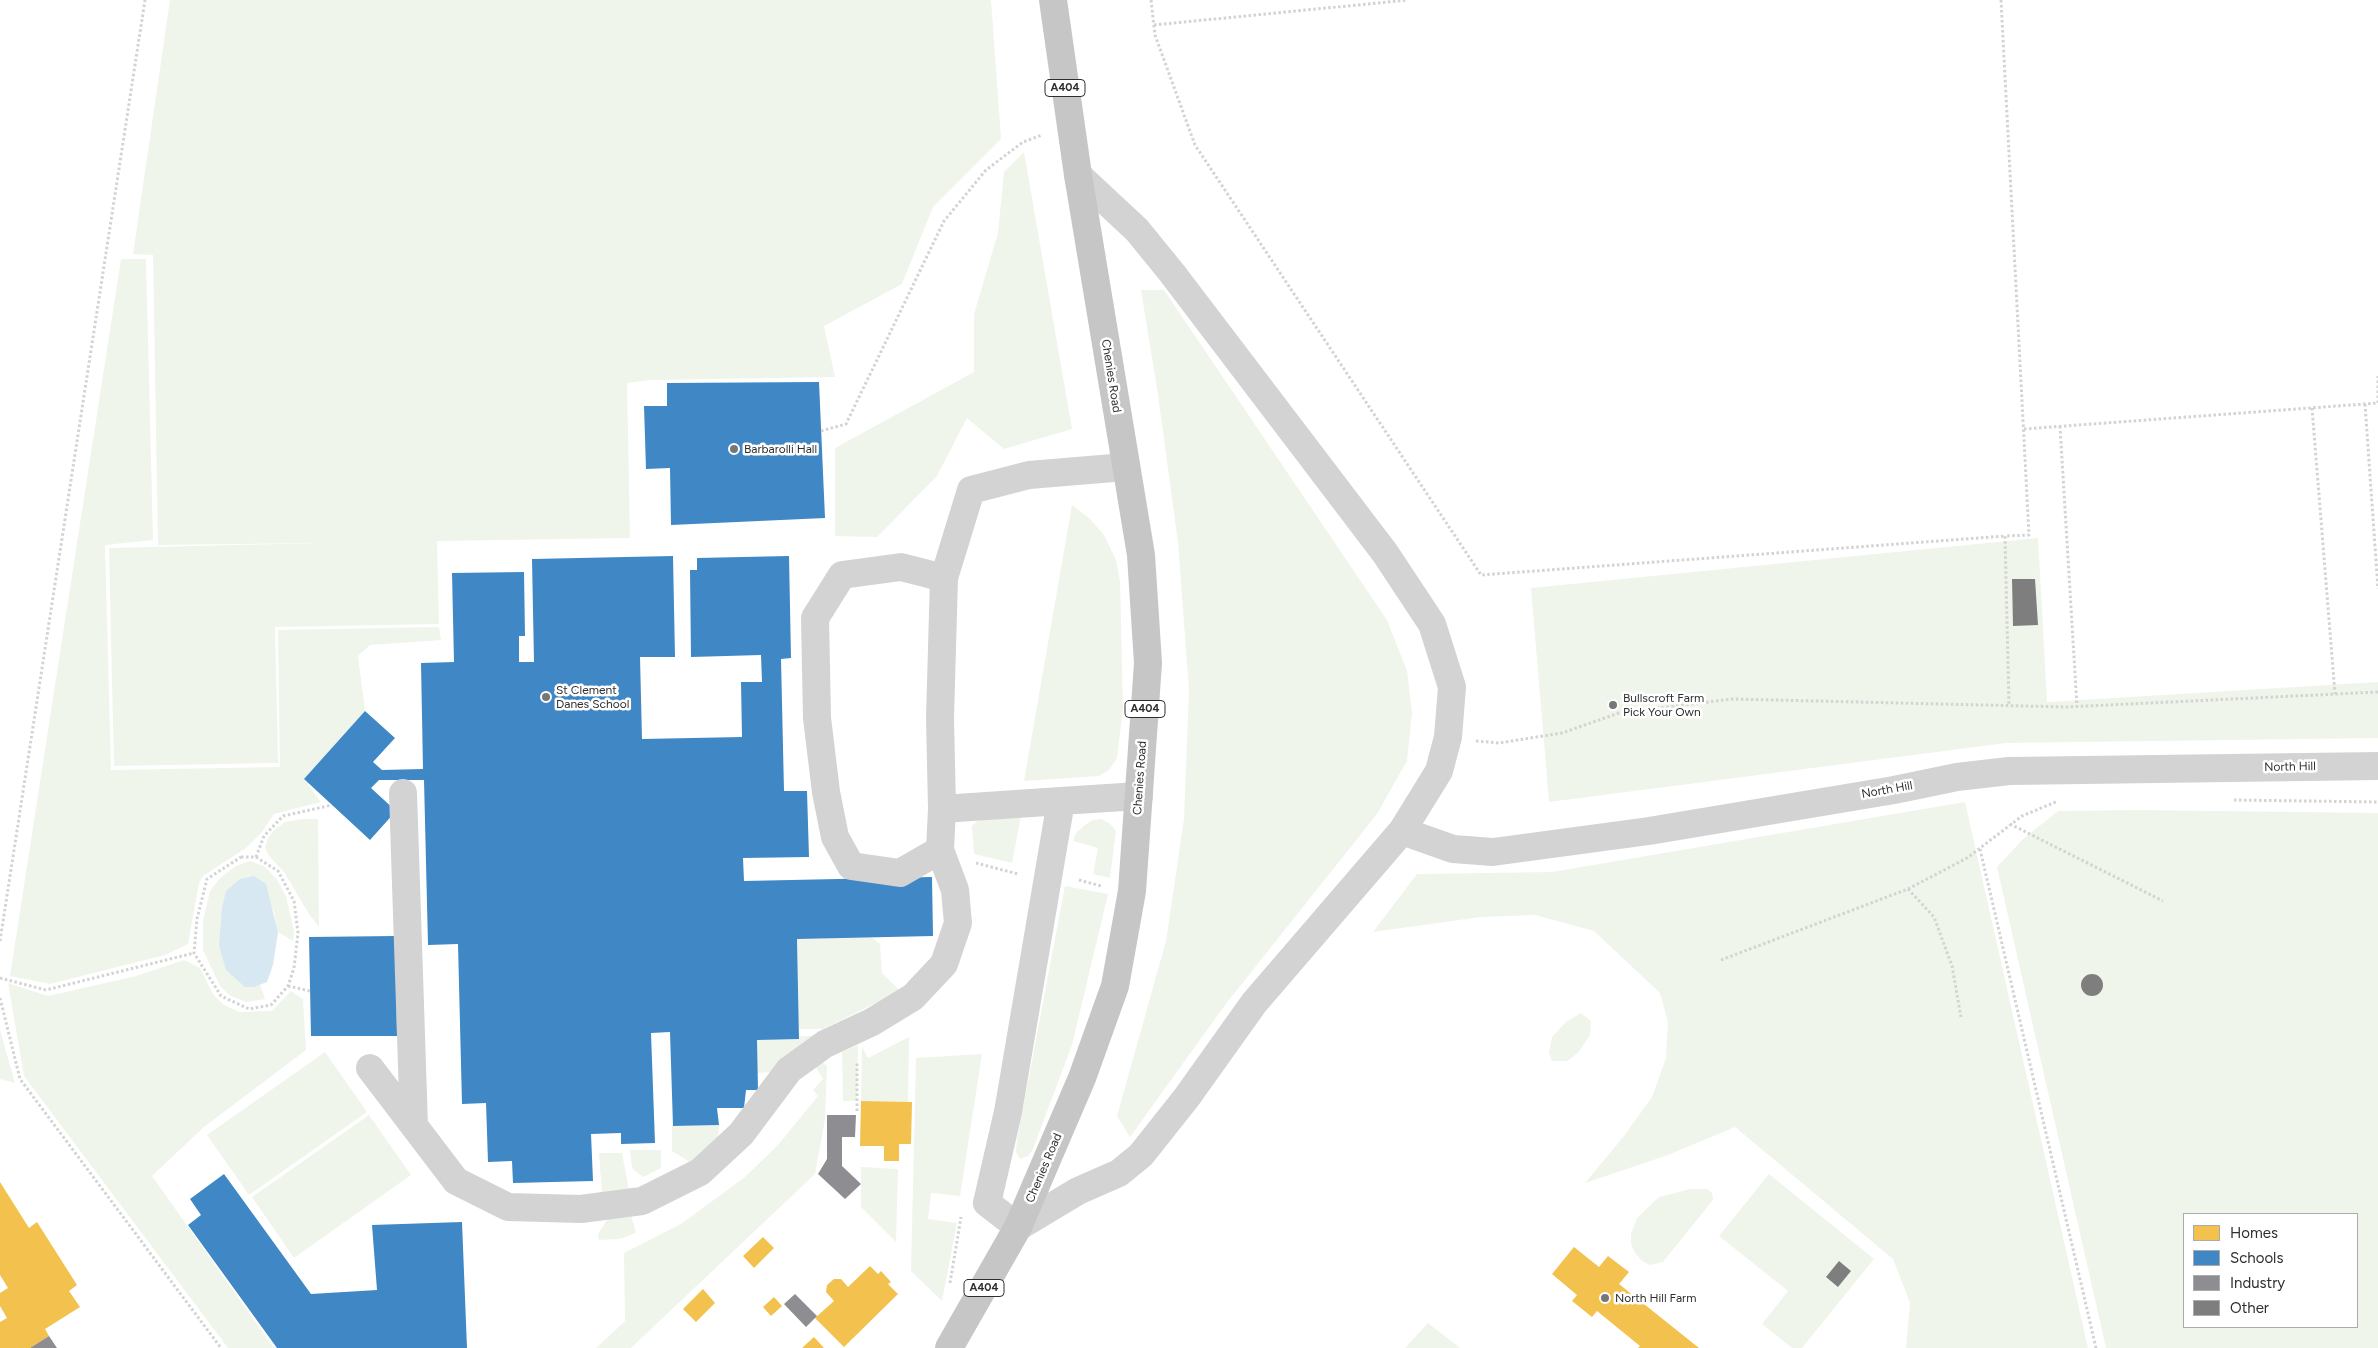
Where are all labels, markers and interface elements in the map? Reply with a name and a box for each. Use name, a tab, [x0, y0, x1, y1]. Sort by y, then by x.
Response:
road number: A404	[1045, 80, 1085, 96]
street label: Chenies Road	[1098, 338, 1124, 414]
place label: Barbarolli Hall	[744, 442, 817, 456]
marker: Barbarolli Hall	[728, 443, 740, 455]
place label: St Clement Danes School	[556, 683, 629, 711]
marker: St Clement Danes School	[540, 691, 552, 703]
place label: Bullscroft Farm Pick Your Own	[1623, 691, 1704, 719]
marker: Bullscroft Farm Pick Your Own	[1607, 699, 1619, 711]
road number: A404	[1125, 701, 1165, 718]
street label: Chenies Road	[1130, 741, 1150, 815]
street label: North Hill	[2264, 759, 2316, 775]
street label: North Hill	[1860, 778, 1914, 802]
street label: Chenies Road	[1023, 1131, 1065, 1205]
legend	[2183, 1213, 2358, 1328]
text: Homes	[2230, 1224, 2278, 1242]
text: Schools	[2230, 1249, 2283, 1267]
text: Industry	[2230, 1274, 2285, 1292]
road number: A404	[964, 1280, 1004, 1296]
place label: North Hill Farm	[1615, 1291, 1696, 1305]
marker: North Hill Farm	[1599, 1292, 1611, 1304]
text: Other	[2230, 1299, 2269, 1317]

